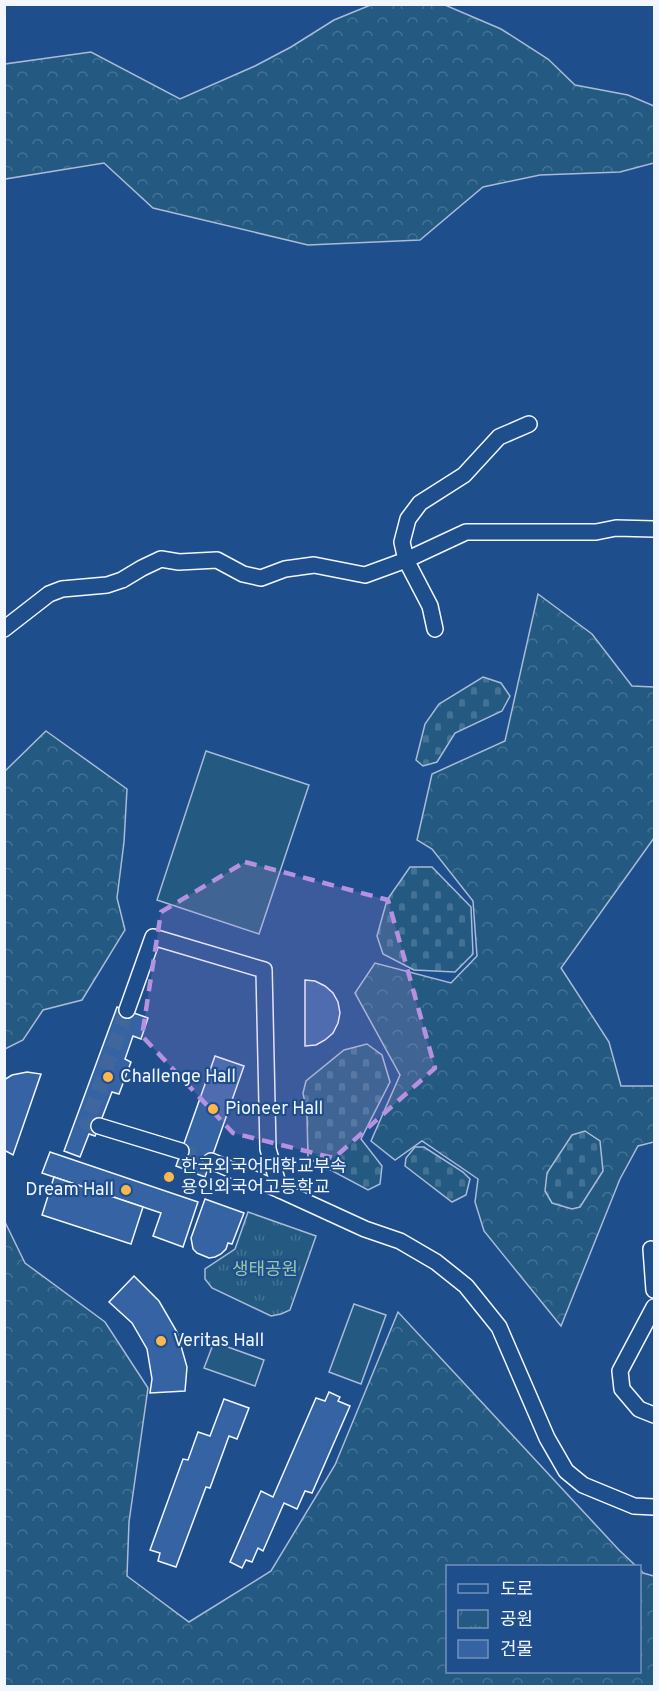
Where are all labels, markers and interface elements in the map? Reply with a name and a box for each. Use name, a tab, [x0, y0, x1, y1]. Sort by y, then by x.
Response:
place label: Challenge Hall	[120, 1066, 236, 1089]
marker: Challenge Hall	[101, 1070, 115, 1084]
place label: Pioneer Hall	[225, 1098, 323, 1121]
marker: Pioneer Hall	[206, 1102, 220, 1116]
place label: 한국외국어대학교부속 용인외국어고등학교	[181, 1156, 347, 1200]
marker: 한국외국어대학교부속 용인외국어고등학교	[162, 1170, 176, 1184]
place label: Dream Hall	[25, 1179, 114, 1202]
marker: Dream Hall	[119, 1183, 133, 1197]
park label: 생태공원	[232, 1259, 298, 1282]
place label: Veritas Hall	[173, 1330, 264, 1353]
marker: Veritas Hall	[154, 1334, 168, 1348]
legend	[446, 1565, 641, 1673]
text: 도로	[500, 1579, 533, 1602]
text: 공원	[500, 1609, 533, 1632]
text: 건물	[500, 1639, 533, 1662]

